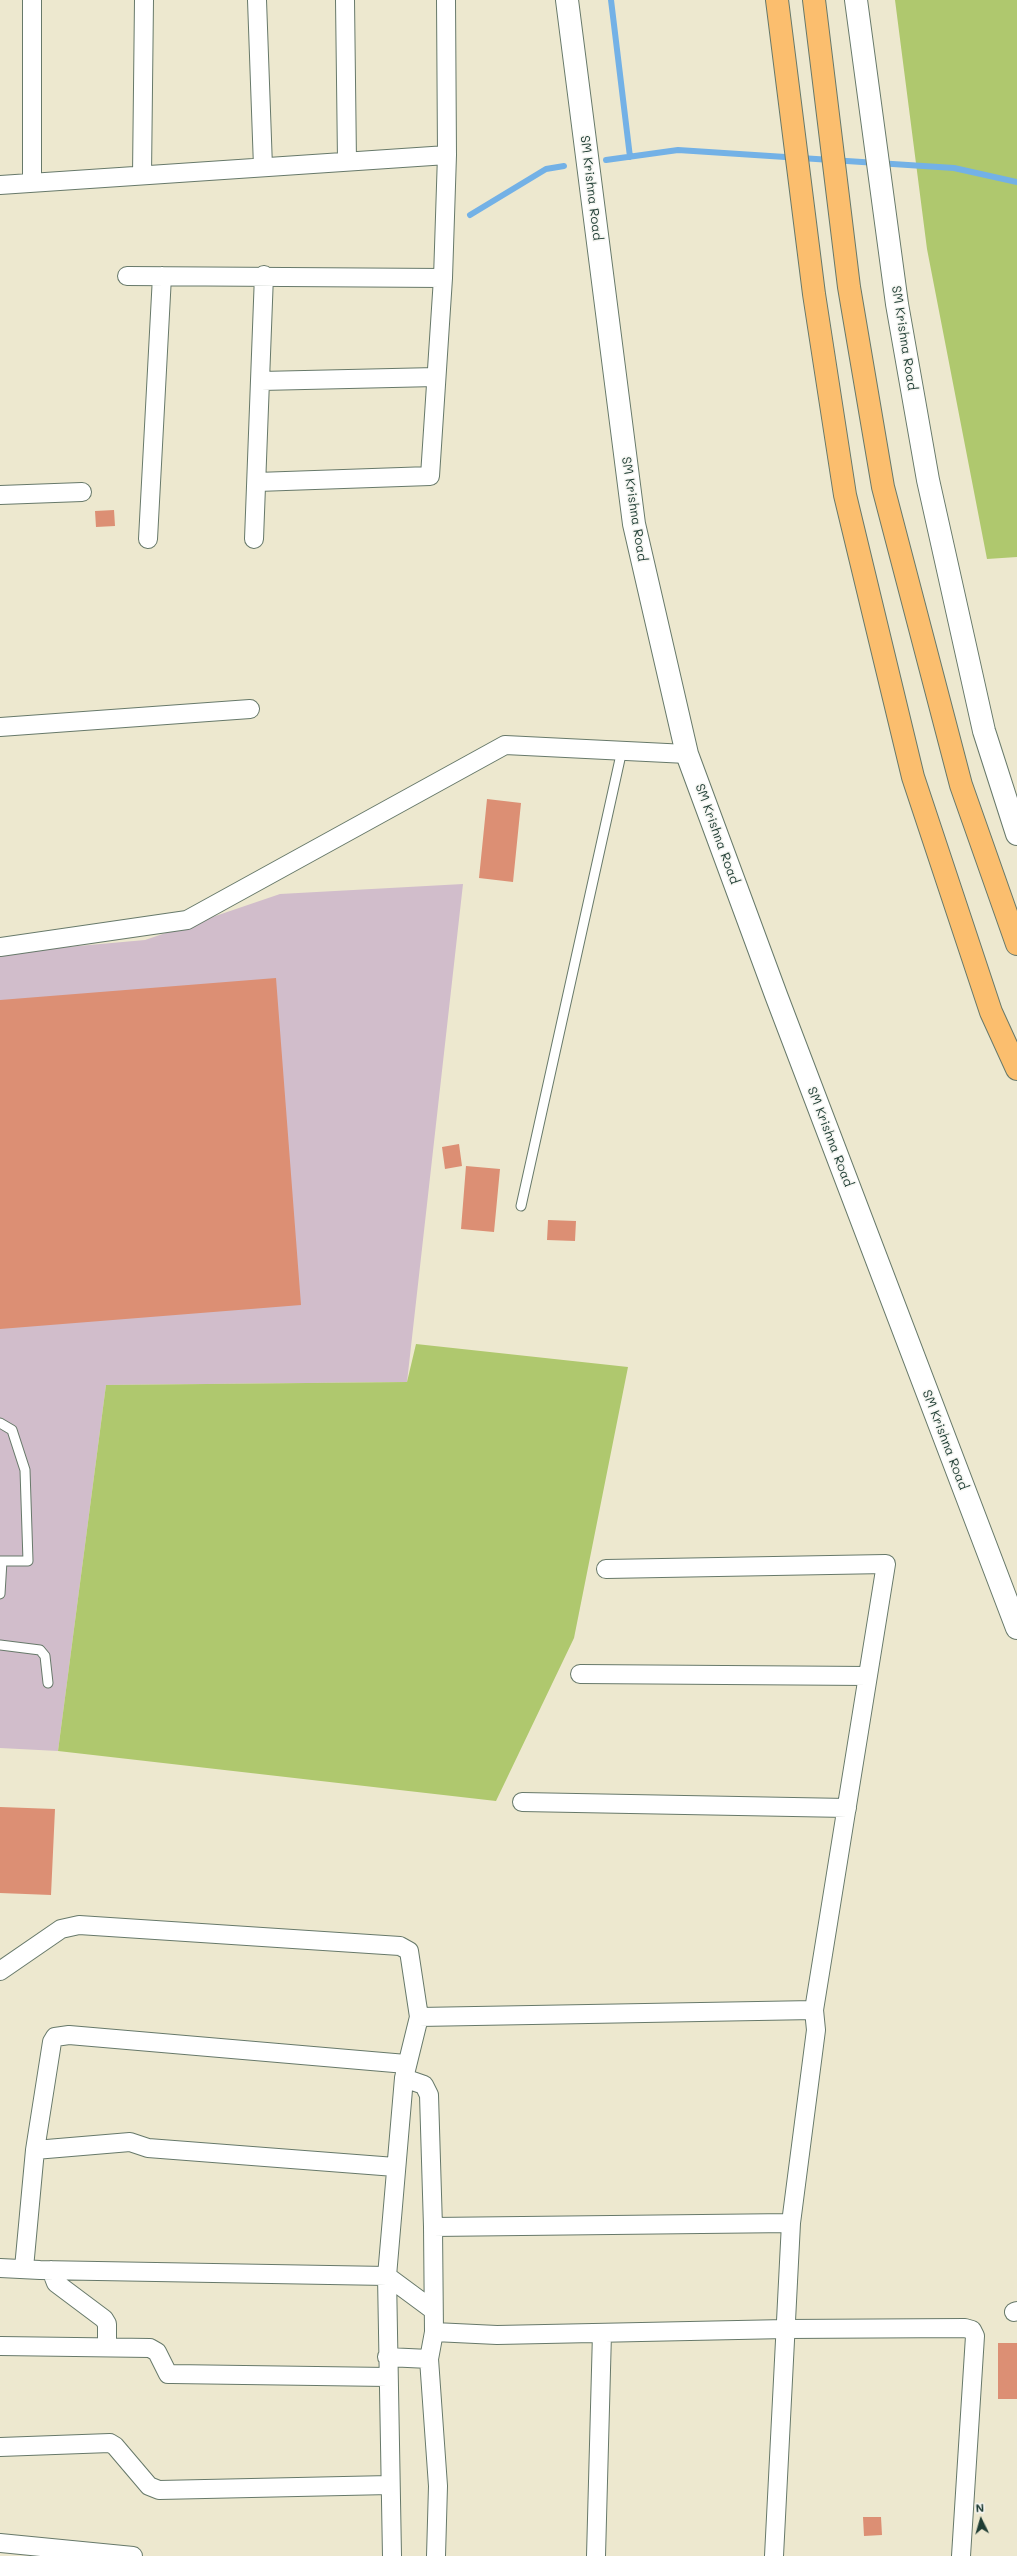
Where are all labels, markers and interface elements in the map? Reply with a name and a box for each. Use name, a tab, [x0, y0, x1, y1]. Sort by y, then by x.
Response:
street label: SM Krishna Road	[577, 135, 605, 241]
street label: SM Krishna Road	[888, 285, 920, 391]
street label: SM Krishna Road	[618, 456, 650, 562]
street label: SM Krishna Road	[692, 782, 742, 886]
street label: SM Krishna Road	[804, 1085, 856, 1189]
street label: SM Krishna Road	[919, 1388, 971, 1492]
north arrow	[961, 2500, 1001, 2540]
text: N	[975, 2500, 985, 2515]

